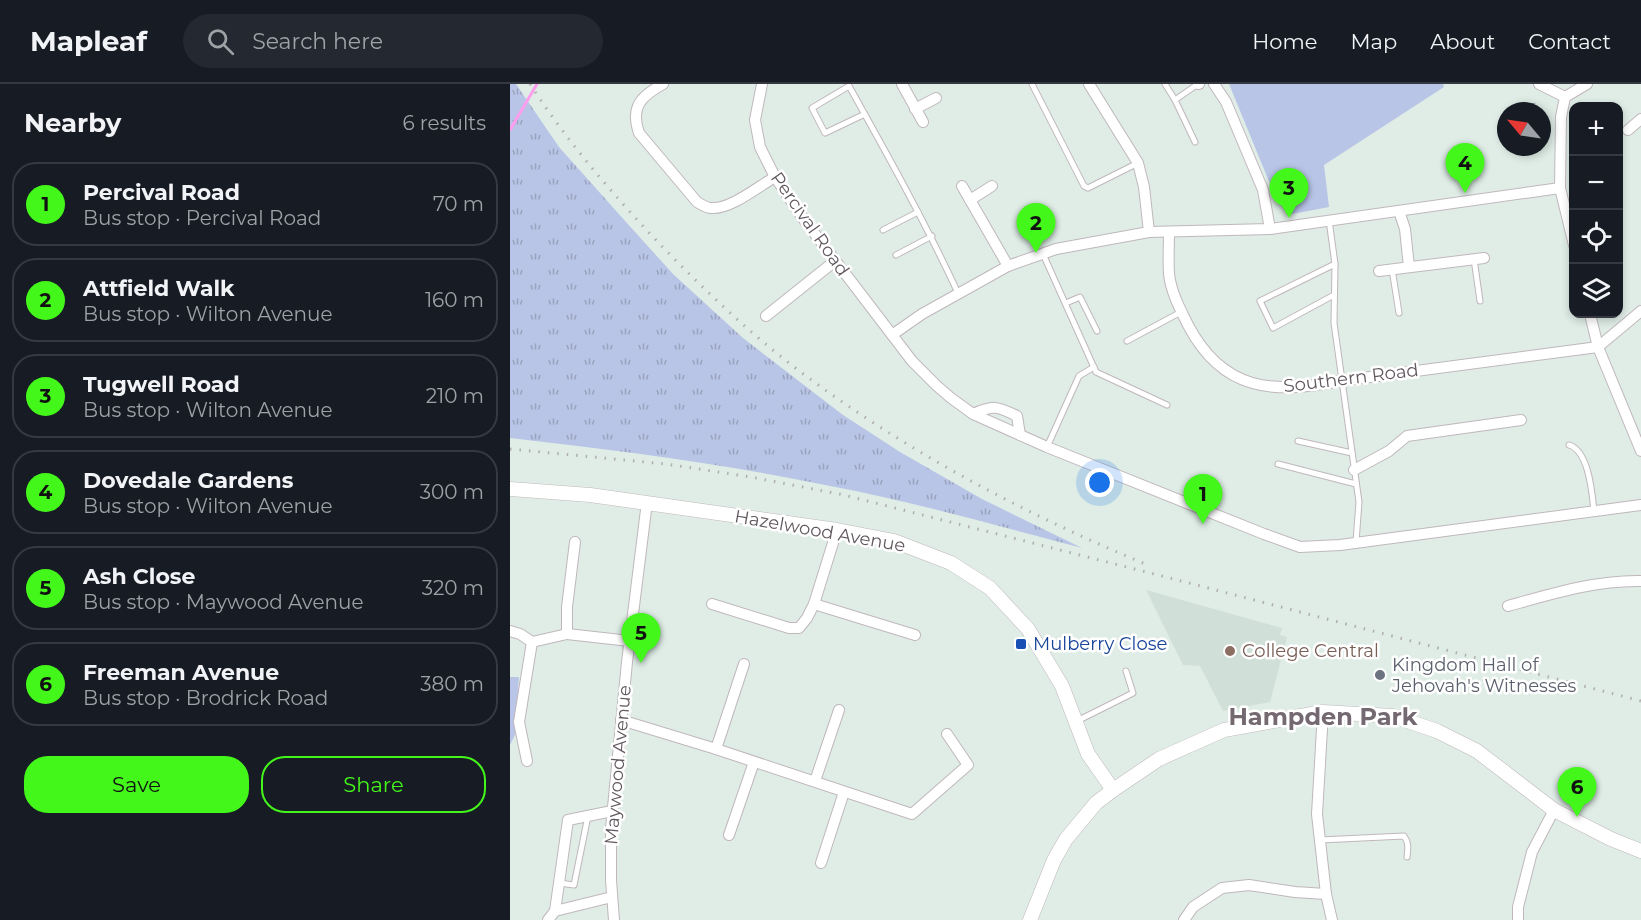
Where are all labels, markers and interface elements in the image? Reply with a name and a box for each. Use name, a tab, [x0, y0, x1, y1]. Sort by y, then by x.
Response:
search box	[183, 14, 603, 68]
text: Mapleaf	[30, 24, 147, 58]
icon: search	[204, 25, 237, 58]
text: Search here	[252, 28, 383, 55]
text: Home	[1252, 29, 1317, 54]
text: Map	[1350, 29, 1397, 54]
text: About	[1430, 29, 1495, 54]
text: Contact	[1528, 29, 1611, 54]
north arrow	[1497, 102, 1551, 156]
map controls	[1569, 102, 1623, 318]
button: +	[1569, 102, 1623, 156]
text: Nearby	[24, 107, 121, 139]
text: 6 results	[402, 111, 486, 135]
pin: 4	[1446, 144, 1484, 193]
button: −	[1569, 156, 1623, 210]
street label: Percival Road	[766, 168, 854, 280]
pin: 3	[1270, 168, 1308, 218]
text: Percival Road	[83, 179, 240, 206]
text: 1	[42, 192, 49, 216]
text: 70 m	[433, 192, 484, 216]
pin: 2	[1016, 204, 1056, 253]
text: Bus stop · Percival Road	[83, 206, 321, 230]
button: locate	[1569, 210, 1623, 264]
button: layers	[1569, 264, 1623, 318]
text: Attfield Walk	[83, 275, 235, 302]
text: 2	[40, 288, 51, 312]
text: 160 m	[425, 288, 484, 312]
text: Bus stop · Wilton Avenue	[83, 302, 333, 326]
street label: Southern Road	[1282, 359, 1420, 397]
text: Tugwell Road	[83, 371, 240, 398]
text: 3	[40, 384, 51, 408]
text: 210 m	[426, 384, 484, 408]
text: Bus stop · Wilton Avenue	[83, 398, 333, 422]
text: Dovedale Gardens	[83, 467, 293, 494]
your location	[1085, 468, 1114, 497]
pin: 1	[1184, 474, 1222, 524]
text: 4	[39, 480, 52, 504]
text: 300 m	[420, 480, 484, 504]
text: Bus stop · Wilton Avenue	[83, 494, 333, 518]
street label: Hazelwood Avenue	[733, 505, 907, 557]
text: Ash Close	[83, 563, 195, 590]
text: 5	[40, 576, 51, 600]
text: 320 m	[422, 576, 484, 600]
text: Bus stop · Maywood Avenue	[83, 590, 364, 614]
pin: 5	[622, 614, 660, 663]
place label: Mulberry Close	[1033, 633, 1168, 655]
marker: Mulberry Close	[1014, 637, 1028, 651]
place label: College Central	[1242, 640, 1379, 662]
marker: College Central	[1223, 644, 1237, 658]
place label: Kingdom Hall of Jehovah's Witnesses	[1391, 654, 1577, 697]
text: Freeman Avenue	[83, 659, 279, 686]
marker: Kingdom Hall of Jehovah's Witnesses	[1373, 668, 1387, 682]
text: 6	[39, 672, 52, 696]
text: 380 m	[420, 672, 484, 696]
street label: Maywood Avenue	[600, 684, 636, 846]
text: Bus stop · Brodrick Road	[83, 686, 328, 710]
district label: Hampden Park	[1228, 702, 1418, 731]
button: Save	[24, 756, 249, 813]
button: Share	[261, 756, 486, 813]
pin: 6	[1558, 768, 1596, 817]

